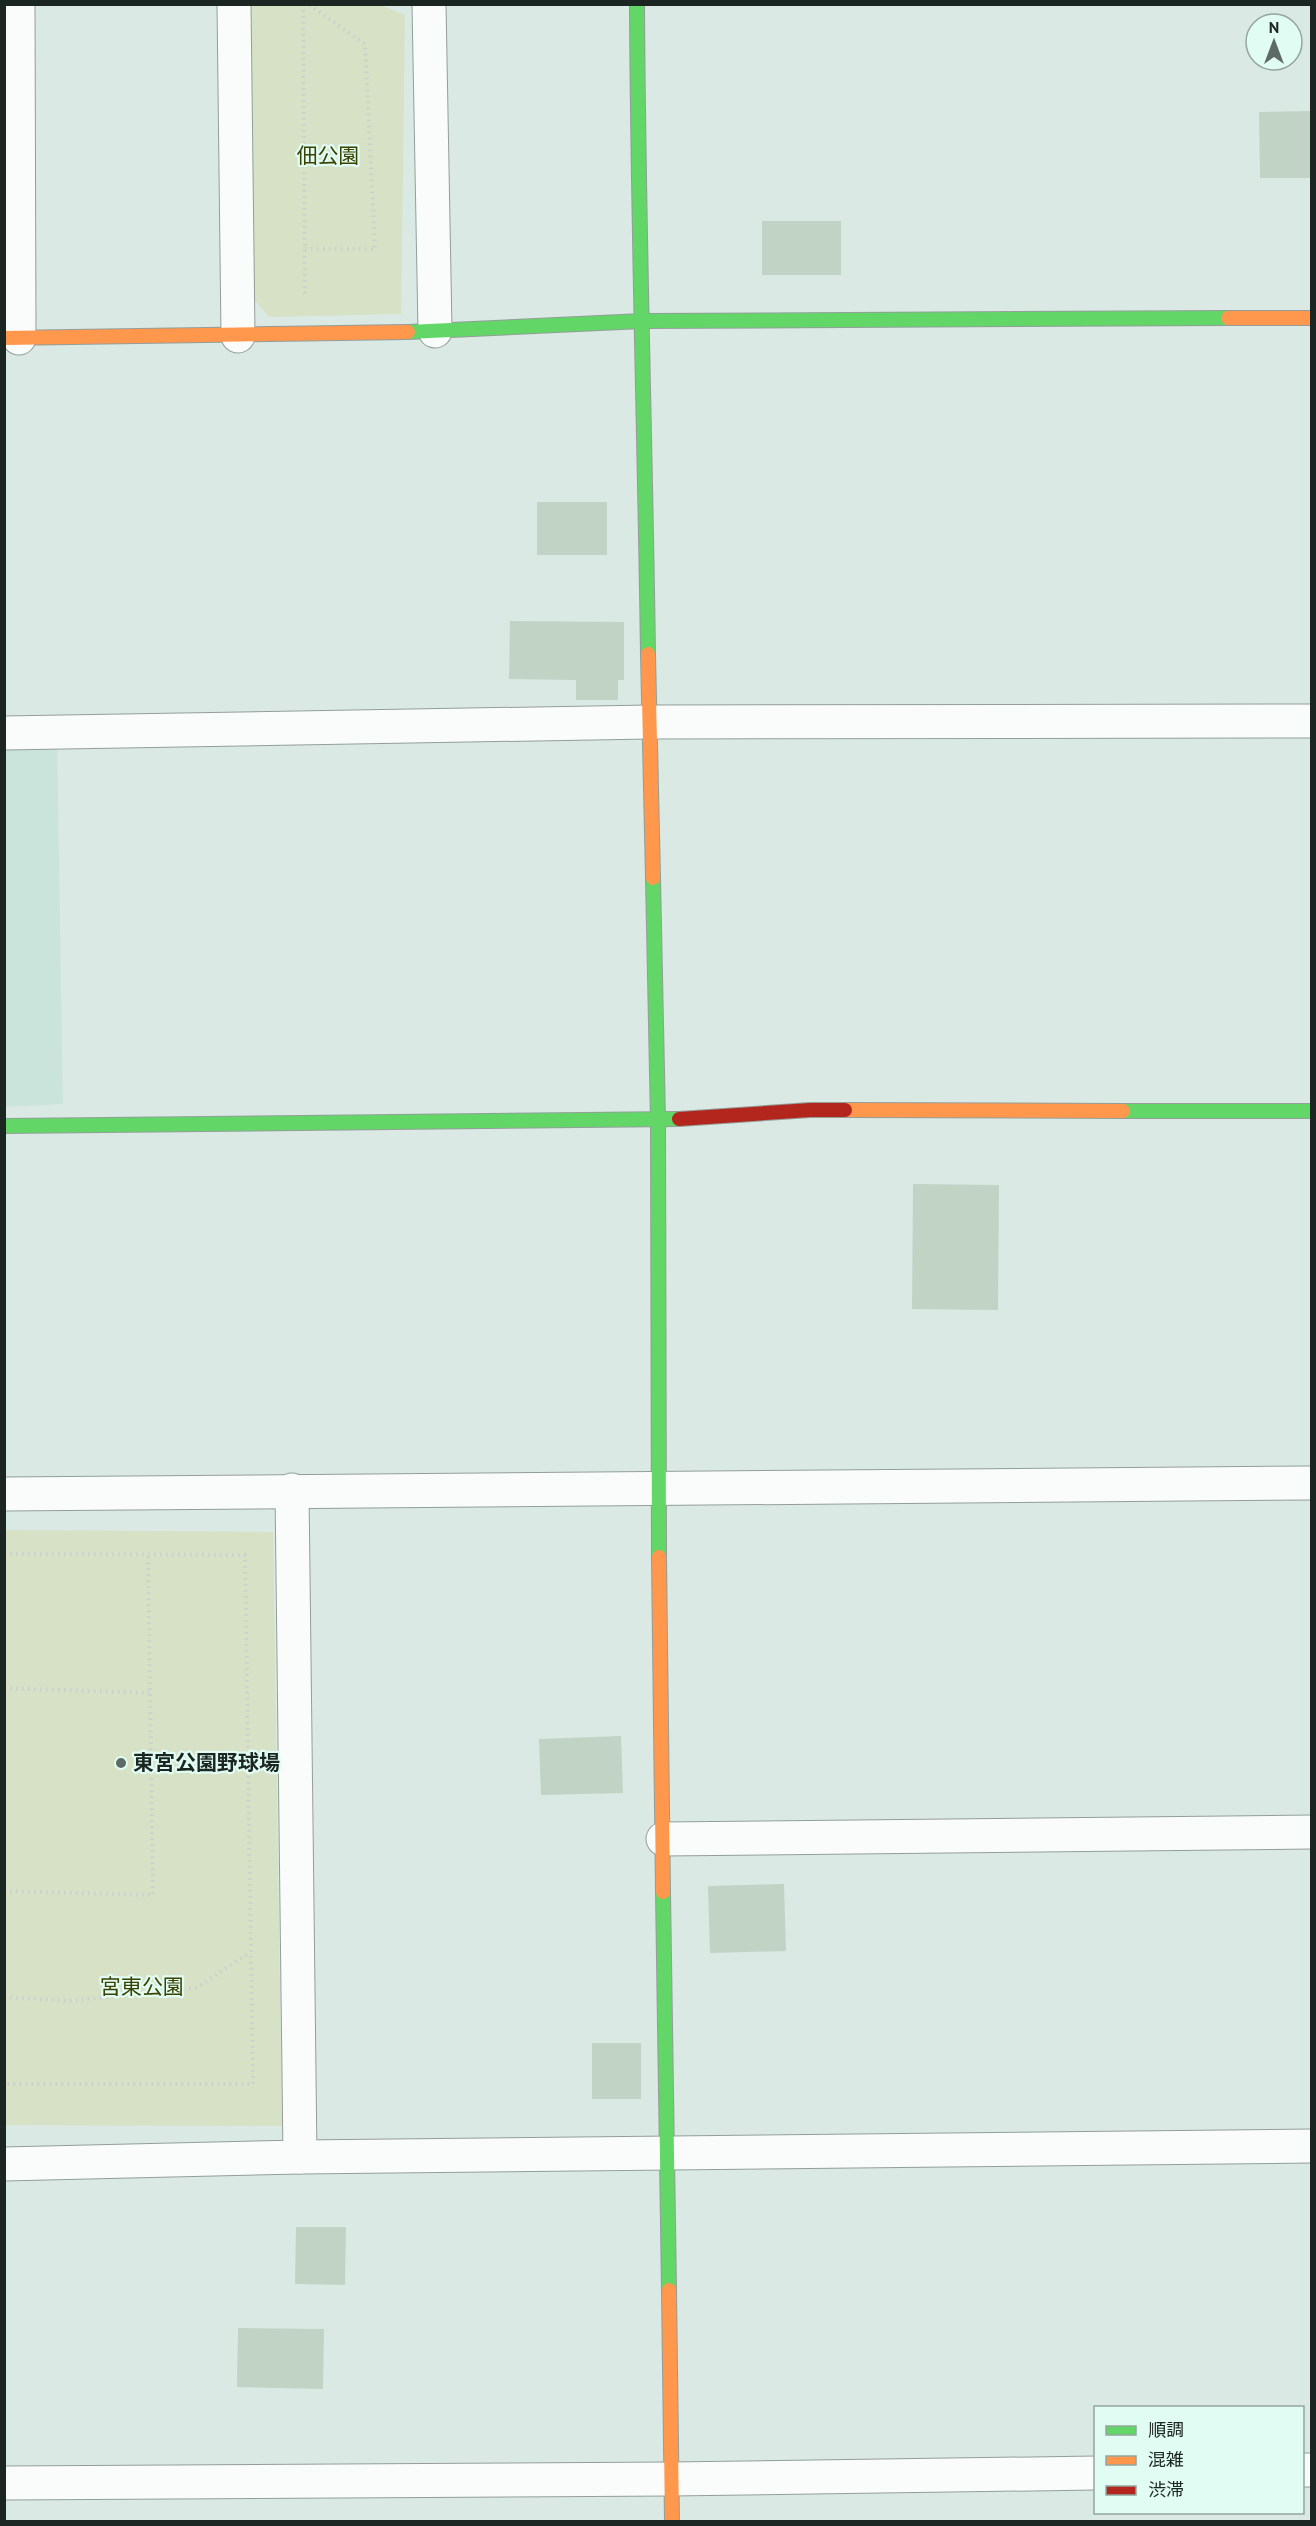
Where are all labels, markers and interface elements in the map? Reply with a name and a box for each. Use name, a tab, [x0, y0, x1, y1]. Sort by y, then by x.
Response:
north arrow	[1244, 12, 1304, 72]
text: N	[1269, 17, 1279, 37]
park label: 佃公園	[297, 142, 360, 169]
place label: 東宮公園野球場	[133, 1749, 280, 1776]
marker: 東宮公園野球場	[114, 1756, 128, 1770]
park label: 宮東公園	[100, 1973, 184, 2000]
legend	[1094, 2406, 1304, 2514]
text: 順調	[1148, 2418, 1184, 2441]
text: 混雑	[1148, 2448, 1184, 2471]
text: 渋滞	[1148, 2478, 1184, 2501]

